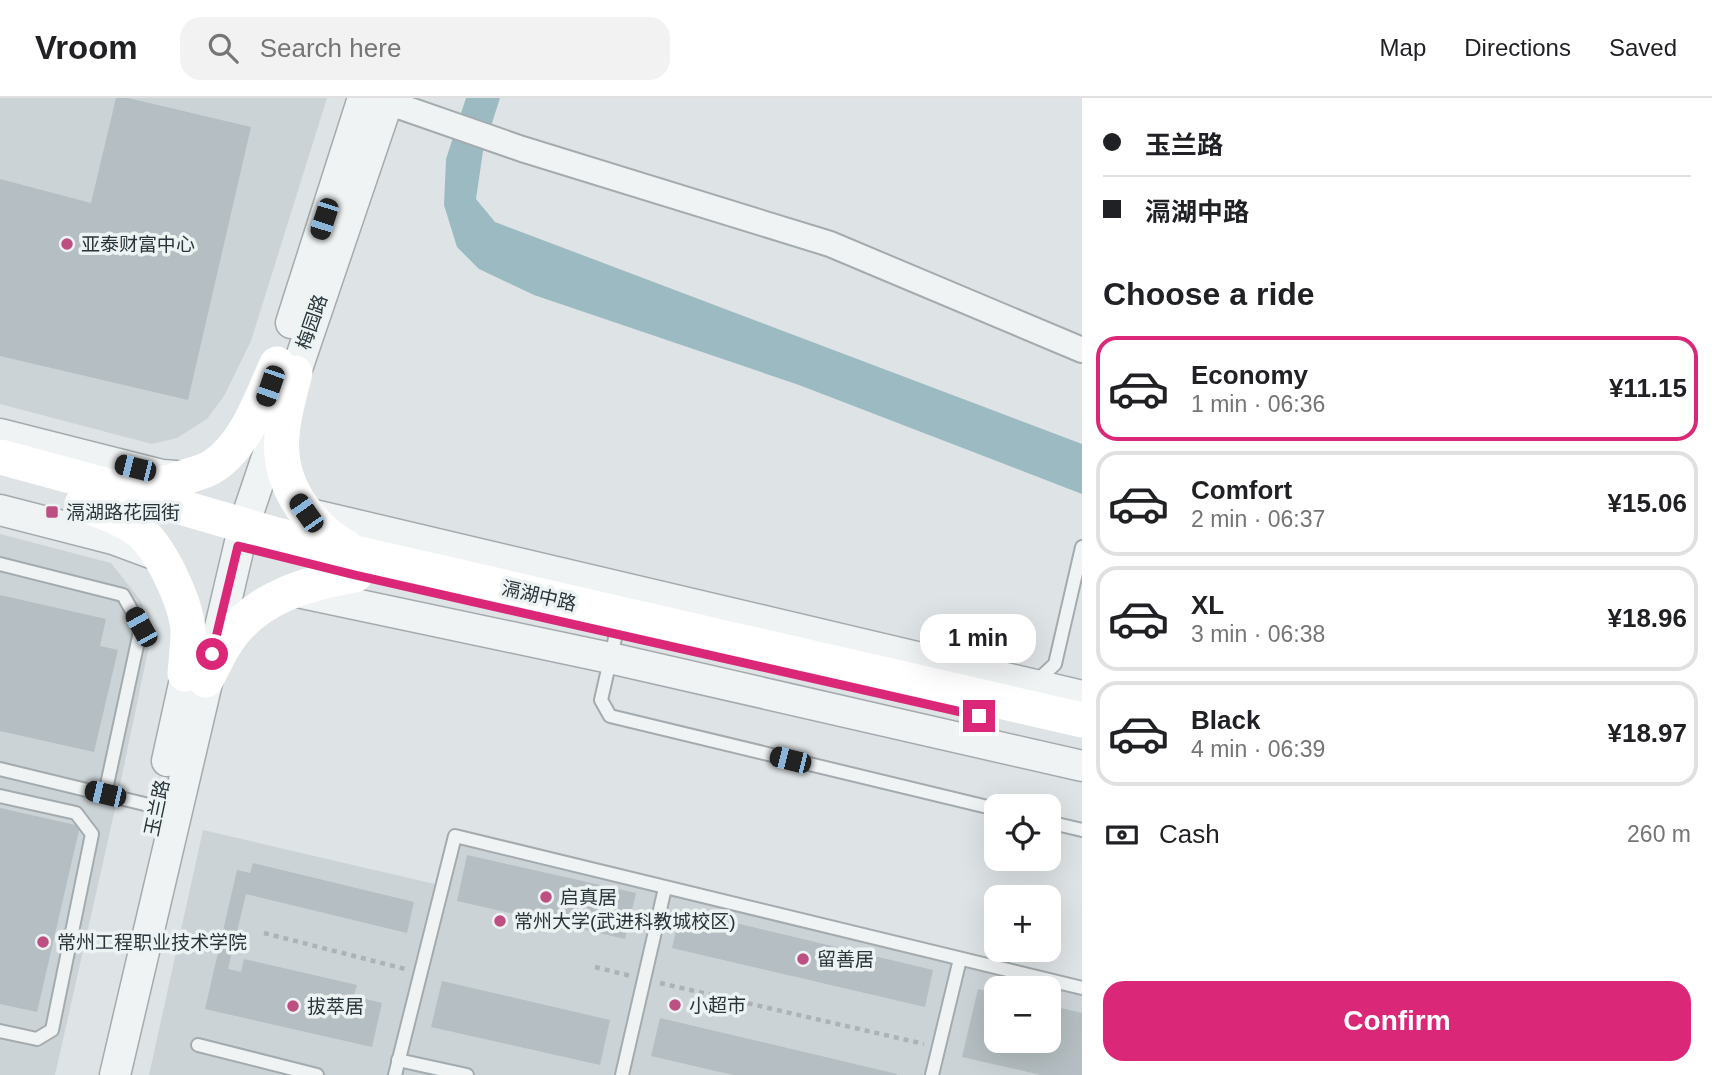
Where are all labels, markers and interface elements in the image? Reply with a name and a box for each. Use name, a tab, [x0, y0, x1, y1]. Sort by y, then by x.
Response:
search box	[180, 17, 670, 80]
text: Vroom	[35, 29, 138, 66]
icon: search	[204, 29, 242, 67]
text: Search here	[260, 33, 401, 63]
text: Map	[1380, 34, 1426, 61]
text: Directions	[1464, 34, 1571, 61]
text: Saved	[1609, 34, 1677, 61]
text: 玉兰路	[1145, 130, 1223, 160]
car	[308, 196, 341, 242]
text: 滆湖中路	[1145, 197, 1249, 227]
place label: 亚泰财富中心	[81, 234, 195, 255]
marker: 亚泰财富中心	[59, 236, 75, 252]
text: Choose a ride	[1103, 276, 1315, 312]
street label: 梅园路	[293, 292, 331, 352]
icon: car	[1107, 357, 1170, 420]
text: Economy	[1191, 360, 1308, 390]
car	[254, 363, 287, 409]
text: ¥11.15	[1609, 373, 1687, 403]
text: 1 min · 06:36	[1191, 391, 1325, 417]
car	[113, 453, 158, 483]
icon: car	[1107, 472, 1170, 535]
text: Comfort	[1191, 475, 1292, 505]
text: ¥15.06	[1607, 488, 1687, 518]
car	[286, 490, 327, 536]
place label: 滆湖路花园街	[66, 502, 180, 523]
marker: 滆湖路花园街	[44, 504, 60, 520]
text: 2 min · 06:37	[1191, 506, 1325, 532]
street label: 滆湖中路	[500, 577, 578, 615]
icon: car	[1107, 587, 1170, 650]
text: XL	[1191, 590, 1224, 620]
text: ¥18.96	[1607, 603, 1687, 633]
car	[122, 604, 161, 650]
callout: 1 min	[921, 614, 1037, 664]
text: 3 min · 06:38	[1191, 621, 1325, 647]
text: 1 min	[948, 625, 1008, 651]
route start	[196, 638, 228, 670]
route end	[963, 700, 995, 732]
icon: car	[1107, 702, 1170, 765]
text: Black	[1191, 705, 1260, 735]
text: ¥18.97	[1607, 718, 1687, 748]
text: 4 min · 06:39	[1191, 736, 1325, 762]
car	[768, 745, 813, 775]
street label: 玉兰路	[141, 778, 173, 838]
car	[83, 779, 128, 809]
map controls	[984, 794, 1061, 1053]
button: locate	[984, 794, 1061, 871]
icon: cash	[1103, 816, 1141, 854]
text: Cash	[1159, 819, 1220, 849]
text: 260 m	[1627, 821, 1691, 847]
button: +	[984, 885, 1061, 962]
place label: 启真居	[560, 887, 617, 908]
marker: 启真居	[538, 889, 554, 905]
place label: 常州大学(武进科教城校区)	[514, 911, 736, 932]
marker: 常州大学(武进科教城校区)	[492, 913, 508, 929]
place label: 常州工程职业技术学院	[57, 932, 247, 953]
marker: 常州工程职业技术学院	[35, 934, 51, 950]
place label: 留善居	[817, 949, 874, 970]
marker: 留善居	[795, 951, 811, 967]
button: −	[984, 976, 1061, 1053]
button: Confirm	[1103, 981, 1691, 1061]
place label: 小超市	[689, 995, 746, 1016]
place label: 拔萃居	[307, 996, 364, 1017]
marker: 小超市	[667, 997, 683, 1013]
marker: 拔萃居	[285, 998, 301, 1014]

